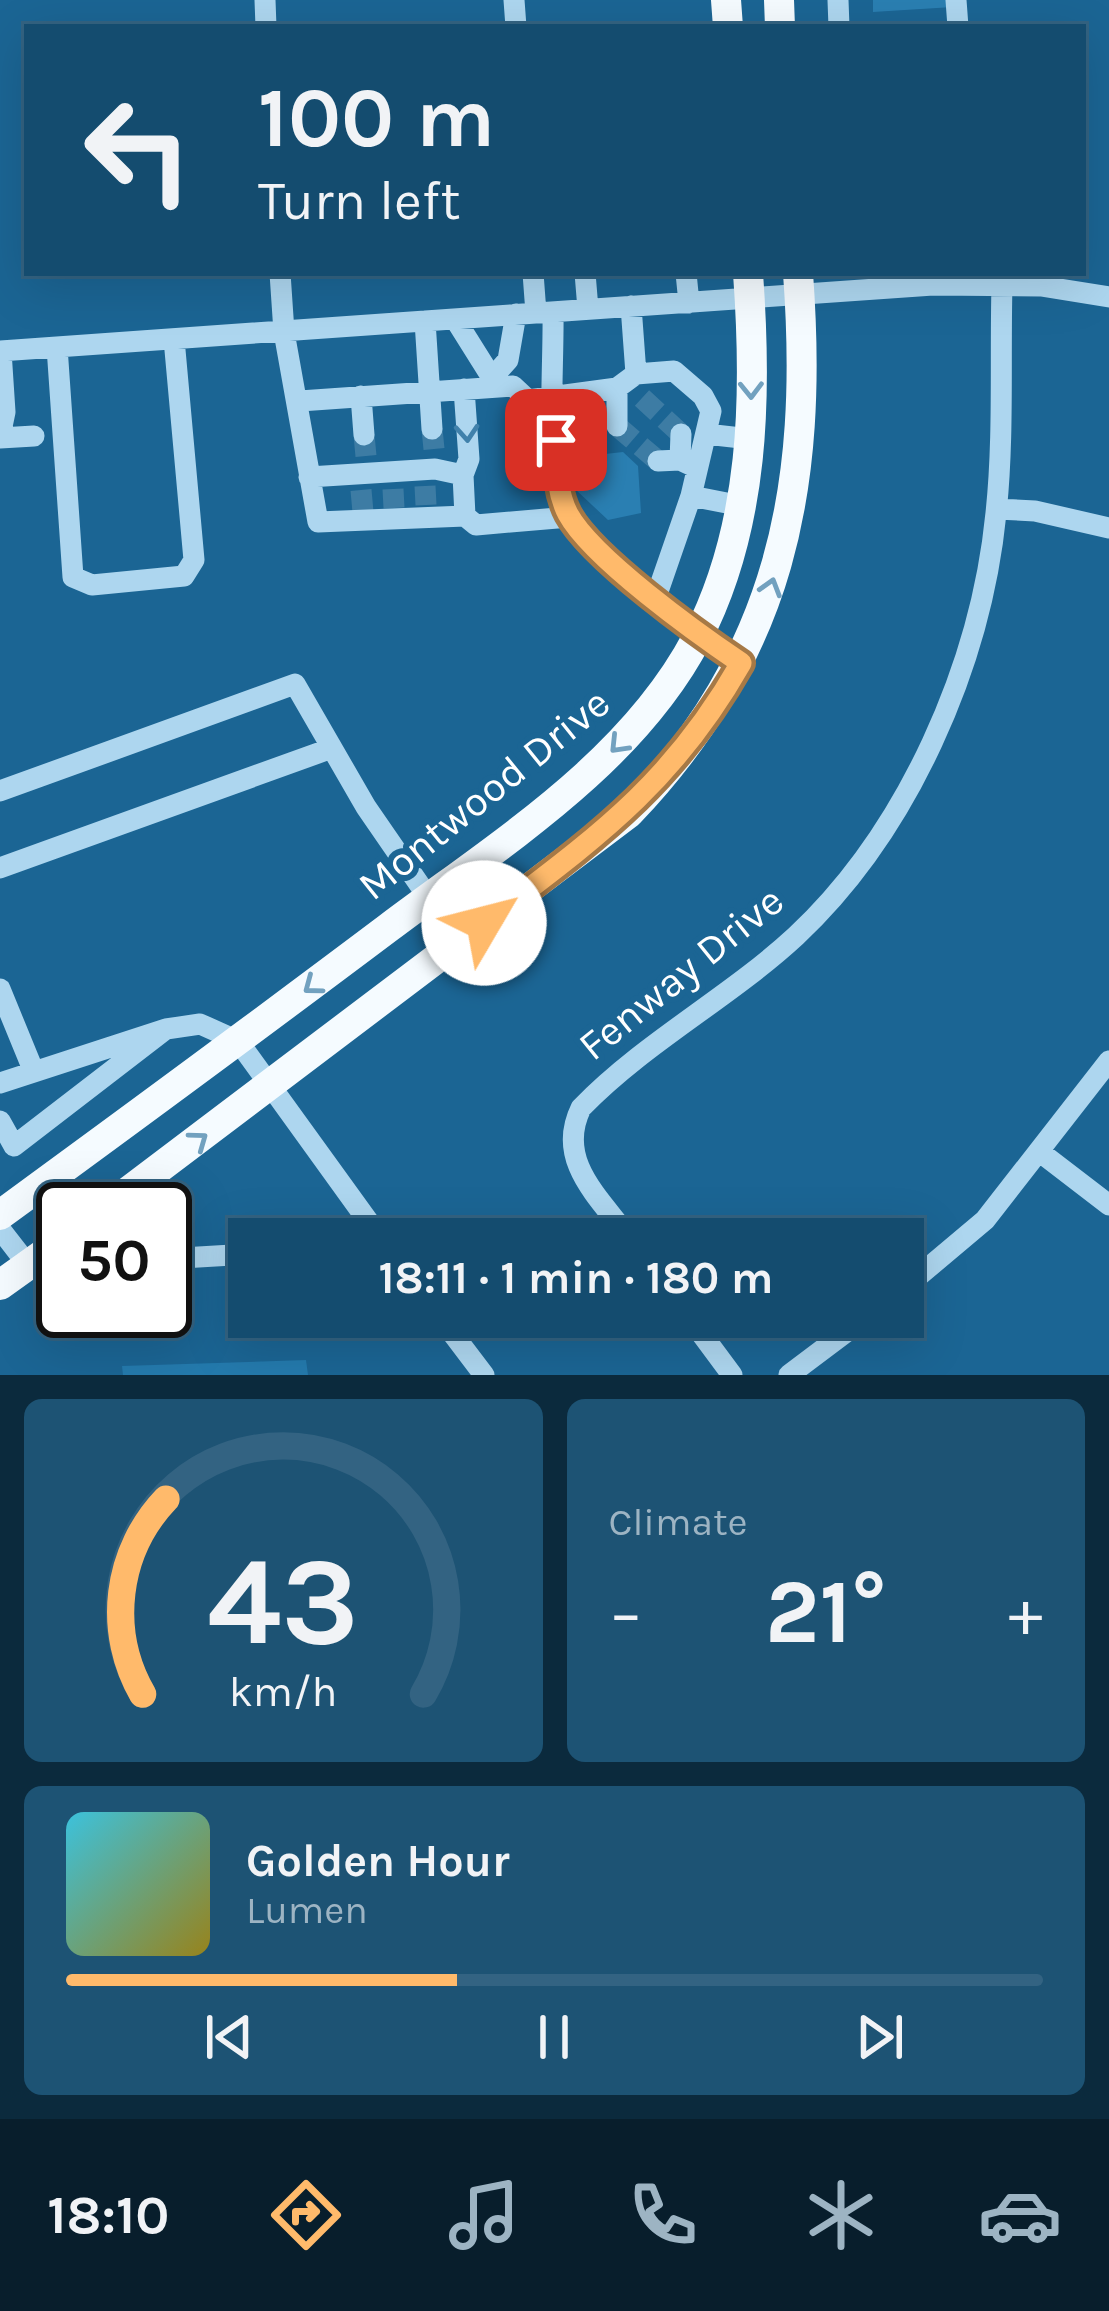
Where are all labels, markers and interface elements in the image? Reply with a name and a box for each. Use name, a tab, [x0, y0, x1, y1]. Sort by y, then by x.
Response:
text: 100 m	[258, 69, 495, 167]
icon: left	[60, 72, 216, 228]
text: Turn left	[258, 169, 461, 233]
one-way arrow	[738, 382, 764, 400]
pin	[505, 389, 607, 491]
icon: arrive	[523, 407, 589, 473]
one-way arrow	[454, 424, 480, 443]
one-way arrow	[757, 577, 782, 598]
street label: Montwood Drive	[348, 677, 620, 911]
one-way arrow	[610, 731, 632, 753]
position arrow	[421, 860, 547, 986]
street label: Fenway Drive	[569, 875, 793, 1071]
one-way arrow	[303, 971, 325, 993]
one-way arrow	[186, 1132, 207, 1154]
speed limit sign: 50	[36, 1182, 192, 1338]
text: 18:11 · 1 min · 180 m	[379, 1252, 773, 1304]
text: Climate	[609, 1499, 748, 1545]
text: 43	[207, 1529, 359, 1674]
text: 21°	[765, 1559, 887, 1665]
text: −	[609, 1574, 643, 1652]
text: +	[1008, 1574, 1043, 1652]
text: km/h	[229, 1666, 338, 1716]
text: Golden Hour	[246, 1835, 510, 1887]
text: Lumen	[246, 1887, 368, 1933]
icon: previous	[196, 2004, 262, 2070]
icon: pause	[521, 2004, 587, 2070]
icon: next	[847, 2004, 913, 2070]
icon: directions	[264, 2173, 348, 2257]
icon: music	[442, 2173, 526, 2257]
icon: phone	[621, 2173, 705, 2257]
icon: climate	[799, 2173, 883, 2257]
icon: car	[978, 2173, 1062, 2257]
text: 18:10	[47, 2183, 169, 2247]

